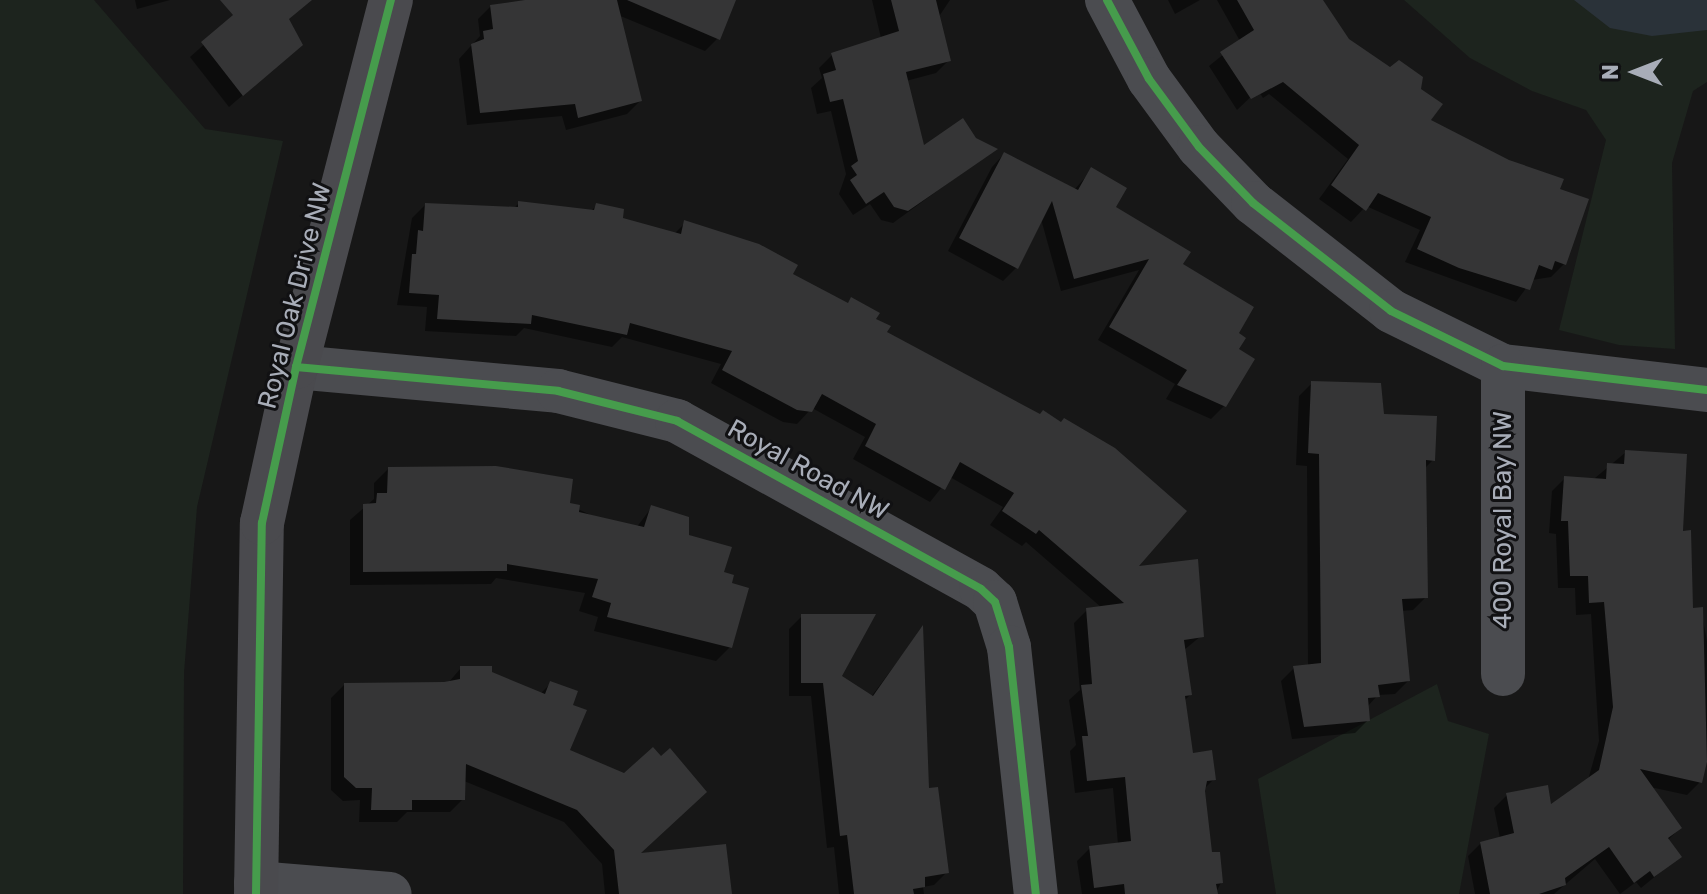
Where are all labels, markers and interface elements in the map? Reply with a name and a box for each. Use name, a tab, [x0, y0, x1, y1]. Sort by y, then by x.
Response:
north arrow	[1595, 32, 1675, 112]
text: N	[1597, 64, 1624, 80]
street label: Royal Oak Drive NW	[252, 180, 338, 412]
street label: 400 Royal Bay NW	[1487, 411, 1519, 629]
street label: Royal Road NW	[722, 413, 894, 527]

